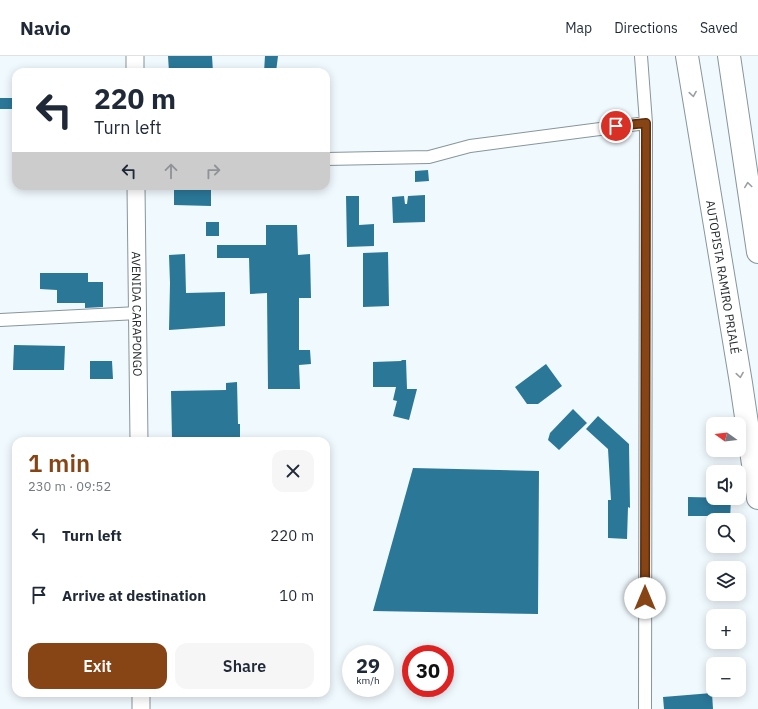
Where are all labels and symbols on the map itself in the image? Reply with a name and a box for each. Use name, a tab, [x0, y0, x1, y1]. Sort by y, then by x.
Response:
one-way arrow	[688, 91, 697, 98]
pin	[599, 109, 633, 143]
one-way arrow	[744, 182, 753, 188]
street label: AUTOPISTA RAMIRO PRIALÉ	[703, 199, 744, 355]
street label: AVENIDA CARAPONGO	[129, 251, 146, 377]
one-way arrow	[735, 372, 744, 378]
north arrow	[706, 417, 746, 457]
position arrow	[624, 577, 666, 619]
speed limit sign: 30	[402, 645, 454, 697]

